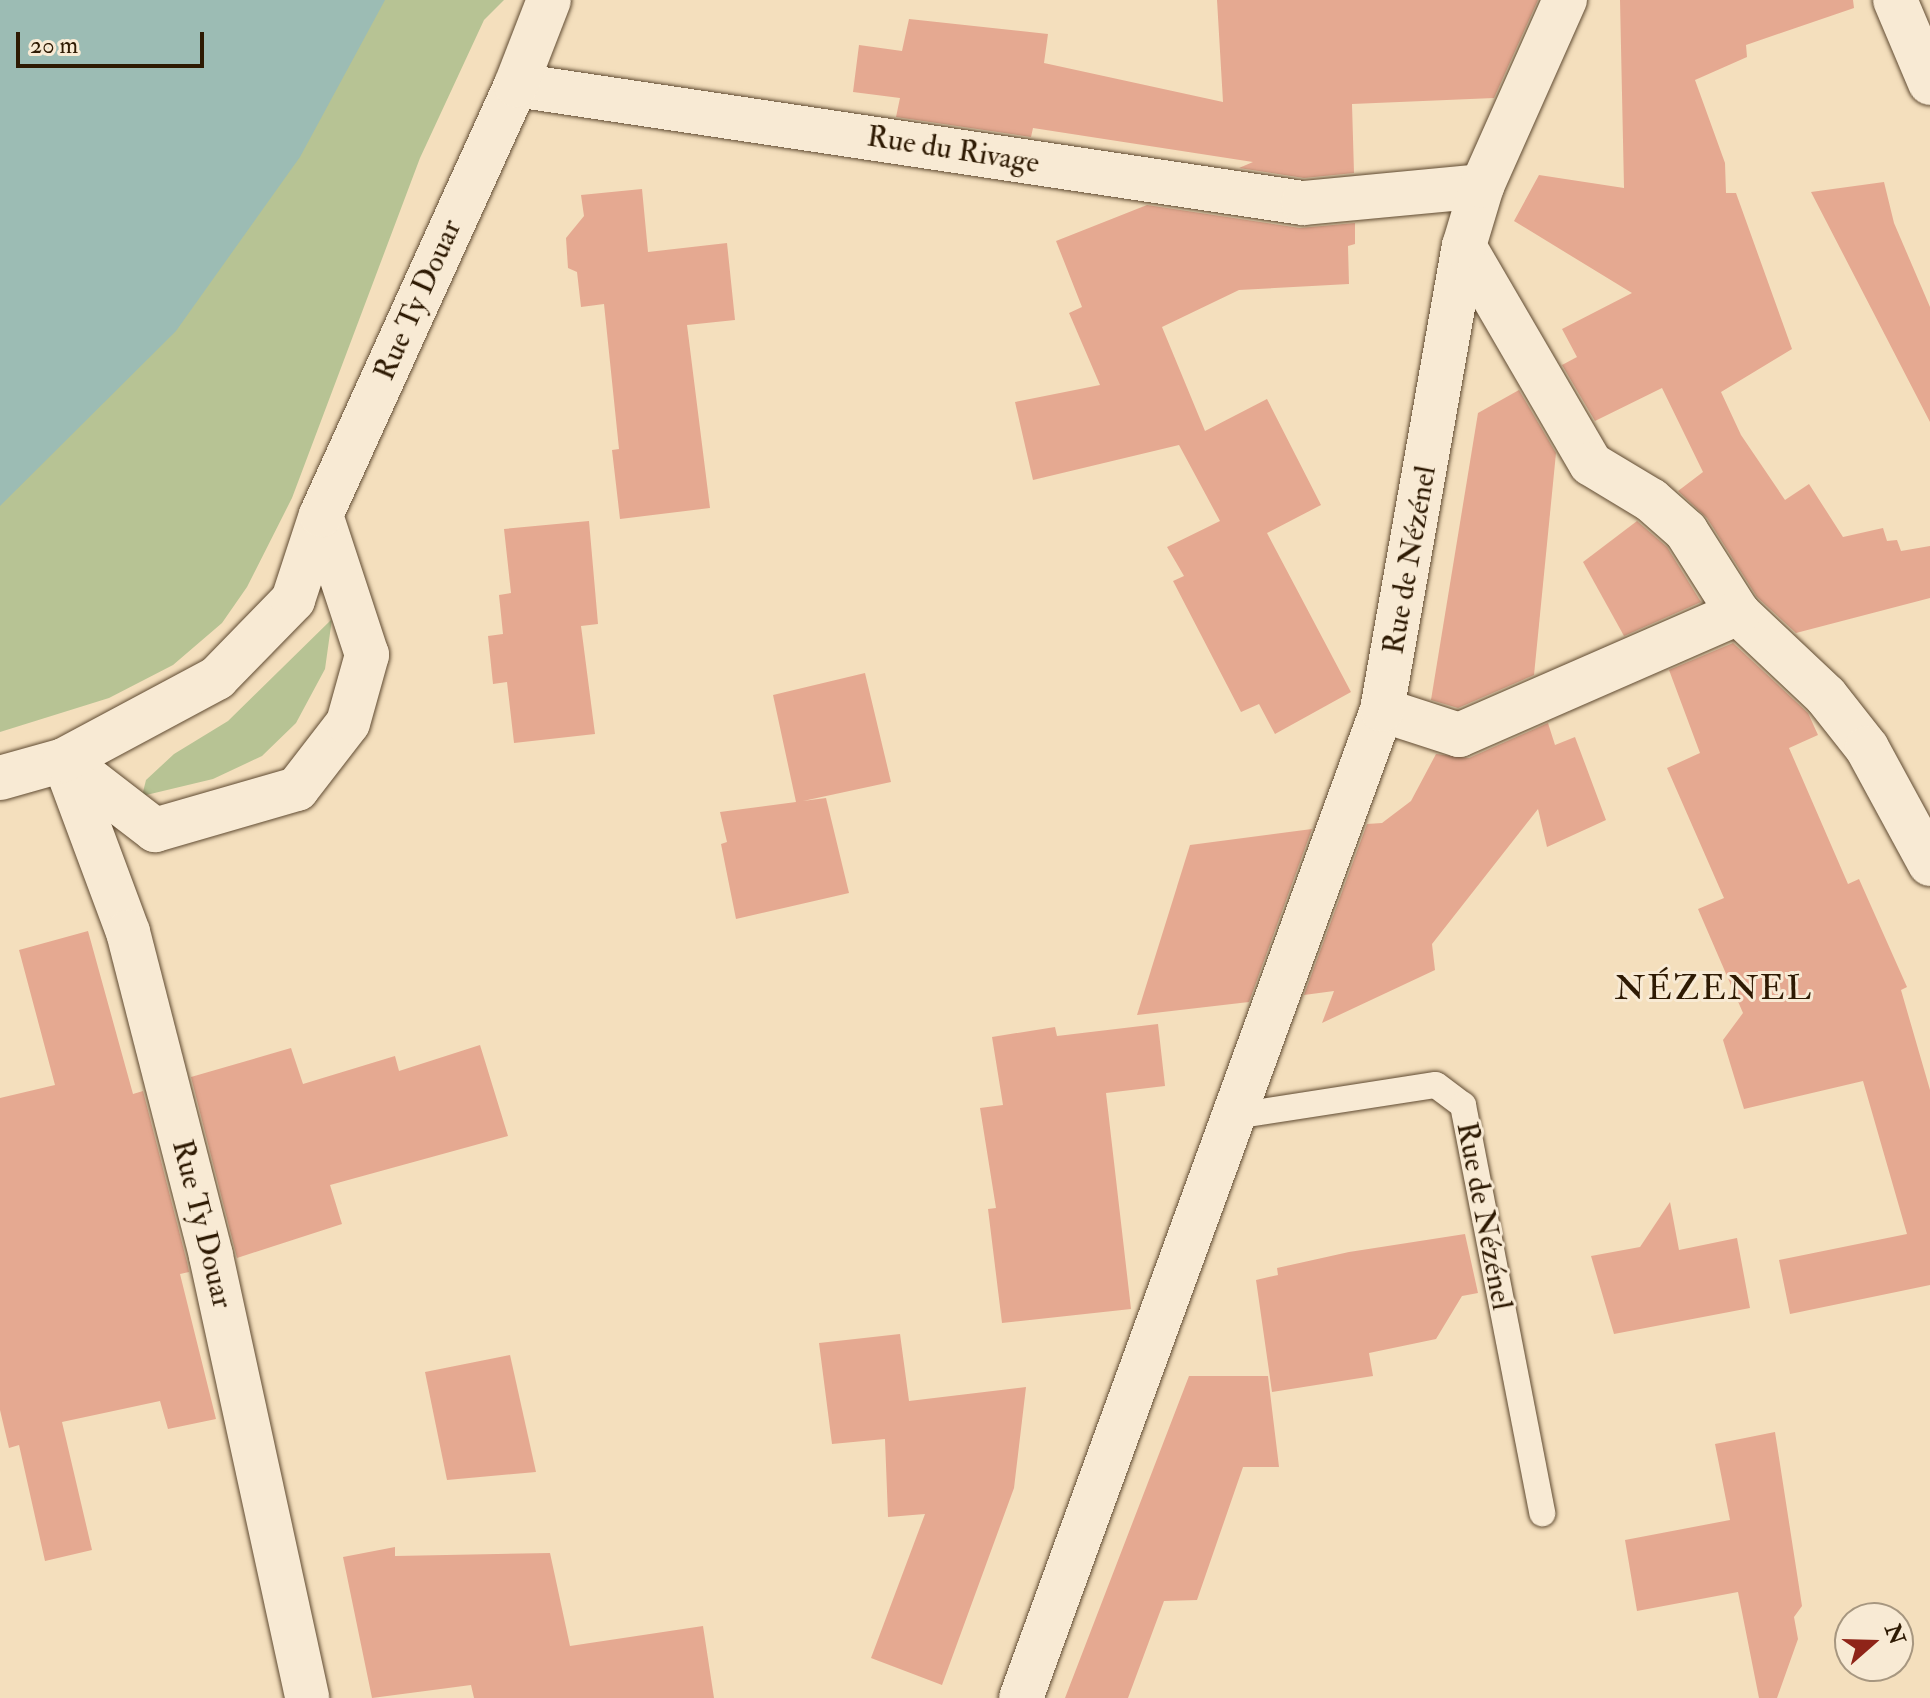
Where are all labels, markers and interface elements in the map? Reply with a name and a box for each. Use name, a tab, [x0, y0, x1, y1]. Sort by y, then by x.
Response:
scale bar	[20, 16, 208, 66]
text: 20 m	[30, 30, 78, 61]
street label: Rue du Rivage	[864, 119, 1042, 181]
street label: Rue Ty Douar	[367, 214, 469, 386]
street label: Rue de Nézénel	[1376, 463, 1444, 657]
district label: NÉZENEL	[1615, 969, 1813, 1009]
street label: Rue de Nézénel	[1448, 1119, 1520, 1313]
street label: Rue Ty Douar	[164, 1136, 240, 1312]
north arrow	[1834, 1602, 1914, 1682]
text: N	[1878, 1620, 1911, 1649]

